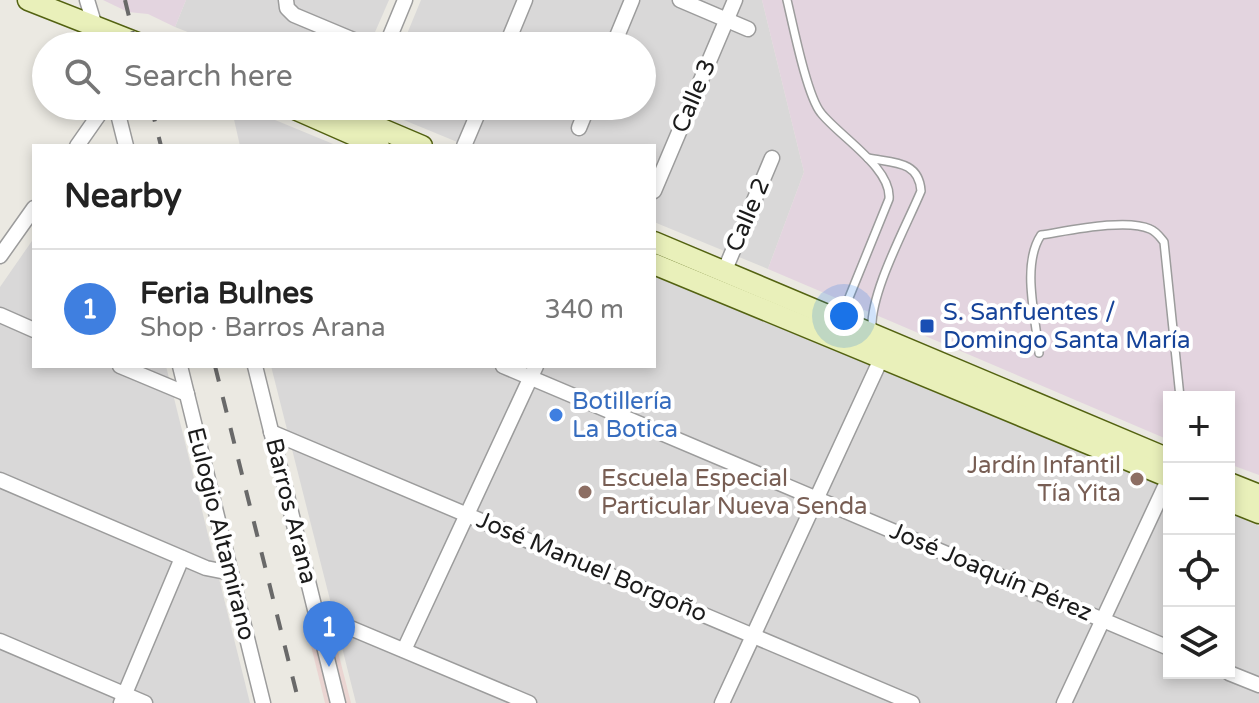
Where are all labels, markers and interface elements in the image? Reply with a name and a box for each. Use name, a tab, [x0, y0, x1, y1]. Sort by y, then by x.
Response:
search box	[32, 32, 656, 120]
icon: search	[60, 54, 104, 98]
street label: Calle 3	[666, 55, 722, 137]
text: Search here	[124, 58, 293, 95]
street label: Calle 2	[720, 174, 776, 256]
text: Nearby	[64, 176, 182, 217]
text: Feria Bulnes	[140, 275, 314, 312]
text: 1	[82, 294, 98, 325]
text: 340 m	[544, 294, 624, 325]
your location	[824, 296, 864, 336]
place label: S. Sanfuentes / Domingo Santa María	[943, 298, 1191, 355]
text: Shop · Barros Arana	[140, 312, 386, 343]
marker: S. Sanfuentes / Domingo Santa María	[918, 317, 936, 335]
place label: Botillería La Botica	[572, 387, 678, 444]
map controls	[1163, 391, 1235, 679]
button: +	[1163, 391, 1235, 463]
marker: Botillería La Botica	[547, 406, 565, 424]
street label: Eulogio Altamirano	[181, 425, 261, 643]
street label: Barros Arana	[259, 435, 323, 587]
place label: Jardín Infantil Tía Yita	[967, 451, 1121, 508]
button: −	[1163, 463, 1235, 535]
place label: Escuela Especial Particular Nueva Senda	[601, 464, 868, 521]
marker: Jardín Infantil Tía Yita	[1128, 470, 1146, 488]
marker: Escuela Especial Particular Nueva Senda	[576, 483, 594, 501]
street label: José Manuel Borgoño	[472, 505, 712, 629]
street label: José Joaquín Pérez	[886, 516, 1096, 628]
button: locate	[1163, 535, 1235, 607]
pin: 1	[303, 601, 355, 667]
button: layers	[1163, 607, 1235, 679]

